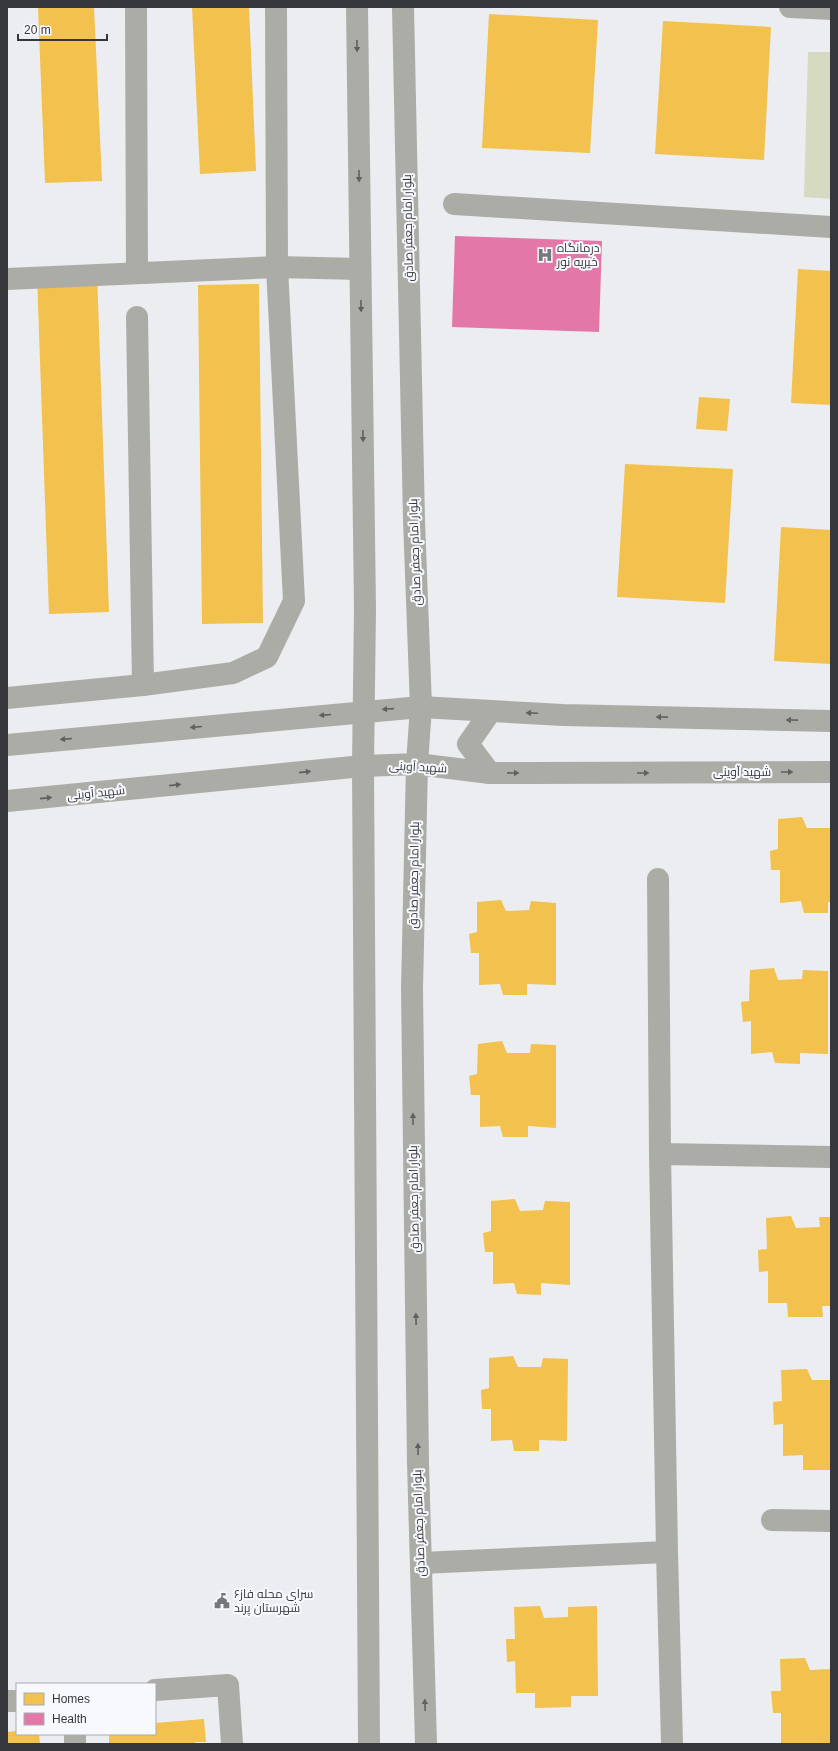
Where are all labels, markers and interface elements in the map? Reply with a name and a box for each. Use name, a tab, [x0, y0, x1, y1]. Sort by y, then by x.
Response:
scale bar	[18, 16, 107, 42]
text: 20 m	[24, 23, 51, 37]
one-way arrow	[354, 40, 360, 53]
one-way arrow	[356, 170, 362, 183]
street label: بلوار امام جعفر صادق	[400, 174, 417, 282]
place label: درمانگاه خیریه نور	[556, 241, 600, 269]
hospital icon: درمانگاه خیریه نور	[536, 246, 554, 264]
one-way arrow	[358, 300, 364, 313]
one-way arrow	[360, 430, 366, 443]
street label: بلوار امام جعفر صادق	[406, 498, 425, 606]
one-way arrow	[382, 706, 394, 713]
one-way arrow	[526, 710, 538, 717]
one-way arrow	[319, 711, 331, 718]
one-way arrow	[655, 714, 668, 720]
one-way arrow	[785, 717, 798, 723]
one-way arrow	[190, 724, 202, 730]
one-way arrow	[60, 736, 72, 743]
street label: شهید آوینی	[389, 758, 448, 776]
street label: شهید آوینی	[713, 765, 771, 779]
one-way arrow	[298, 768, 311, 775]
one-way arrow	[781, 769, 794, 775]
one-way arrow	[507, 770, 520, 776]
one-way arrow	[637, 770, 650, 776]
one-way arrow	[169, 781, 181, 788]
street label: شهید آوینی	[66, 783, 126, 803]
one-way arrow	[40, 794, 52, 801]
street label: بلوار امام جعفر صادق	[406, 821, 423, 929]
one-way arrow	[410, 1112, 416, 1125]
street label: بلوار امام جعفر صادق	[406, 1145, 423, 1253]
one-way arrow	[413, 1312, 419, 1325]
one-way arrow	[414, 1443, 421, 1455]
street label: بلوار امام جعفر صادق	[410, 1469, 429, 1577]
place label: سرای محله فاز۶ شهرستان پرند	[234, 1587, 313, 1617]
public building icon: سرای محله فاز۶ شهرستان پرند	[213, 1592, 231, 1610]
legend	[16, 1683, 156, 1735]
text: Homes	[52, 1692, 90, 1706]
one-way arrow	[421, 1699, 428, 1711]
text: Health	[52, 1712, 87, 1726]

